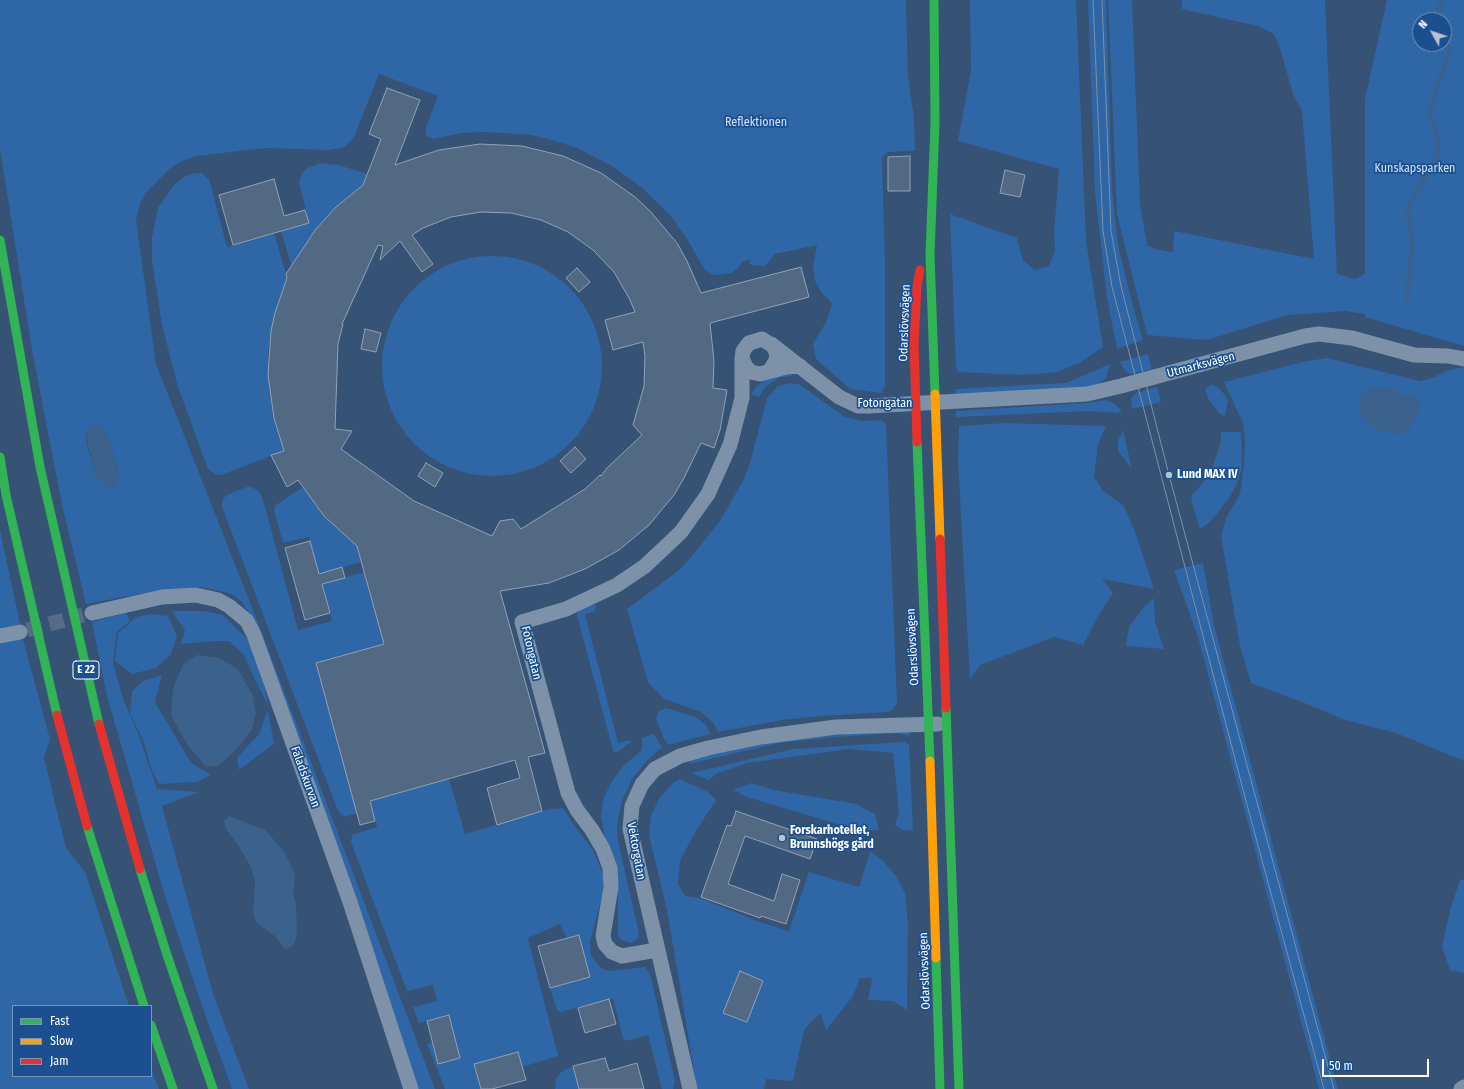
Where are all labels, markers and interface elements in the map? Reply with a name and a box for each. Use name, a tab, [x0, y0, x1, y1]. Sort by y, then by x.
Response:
north arrow	[1412, 12, 1452, 52]
text: N	[1416, 18, 1430, 31]
park label: Reflektionen	[725, 116, 787, 130]
park label: Kunskapsparken	[1375, 162, 1455, 176]
street label: Odarslövsvägen	[896, 284, 914, 362]
street label: Utmarksvägen	[1166, 349, 1236, 381]
street label: Fotongatan	[858, 397, 912, 411]
place label: Lund MAX IV	[1177, 468, 1237, 482]
marker: Lund MAX IV	[1164, 470, 1174, 480]
street label: Odarslövsvägen	[904, 608, 922, 686]
street label: Fotongatan	[518, 625, 544, 681]
road number: E 22	[73, 661, 99, 679]
street label: Fäladskurvan	[287, 744, 323, 810]
street label: Vektorgatan	[624, 821, 648, 881]
place label: Forskarhotellet, Brunnshögs gård	[790, 824, 874, 852]
marker: Forskarhotellet, Brunnshögs gård	[777, 833, 787, 843]
street label: Odarslövsvägen	[916, 932, 934, 1010]
legend	[12, 1005, 152, 1077]
text: Fast	[50, 1014, 69, 1028]
text: Slow	[50, 1034, 73, 1048]
scale bar	[1324, 1051, 1431, 1077]
text: Jam	[50, 1054, 68, 1068]
text: 50 m	[1329, 1059, 1353, 1073]

